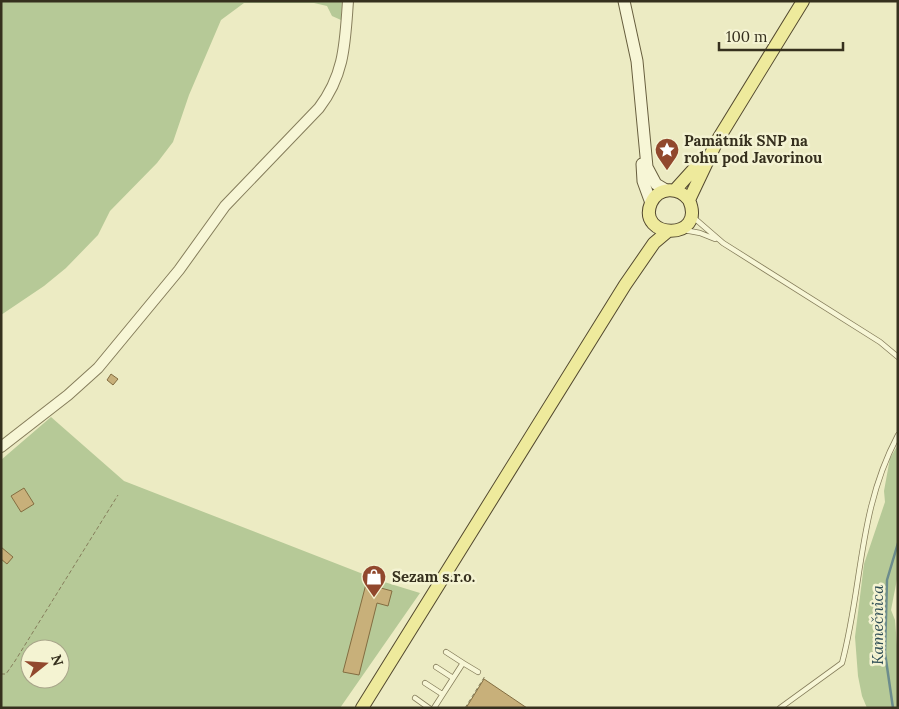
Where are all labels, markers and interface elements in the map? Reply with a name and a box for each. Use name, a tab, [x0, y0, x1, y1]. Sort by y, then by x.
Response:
scale bar	[719, 20, 843, 52]
text: 100 m	[726, 27, 767, 46]
place label: Pamätník SNP na rohu pod Javorinou	[684, 131, 822, 167]
place icon: Pamätník SNP na rohu pod Javorinou	[654, 137, 680, 171]
shop icon: Sezam s.r.o.	[361, 564, 387, 598]
place label: Sezam s.r.o.	[392, 567, 475, 586]
water label: Kamečnica	[867, 585, 887, 665]
north arrow	[20, 639, 70, 689]
text: N	[47, 652, 68, 668]

